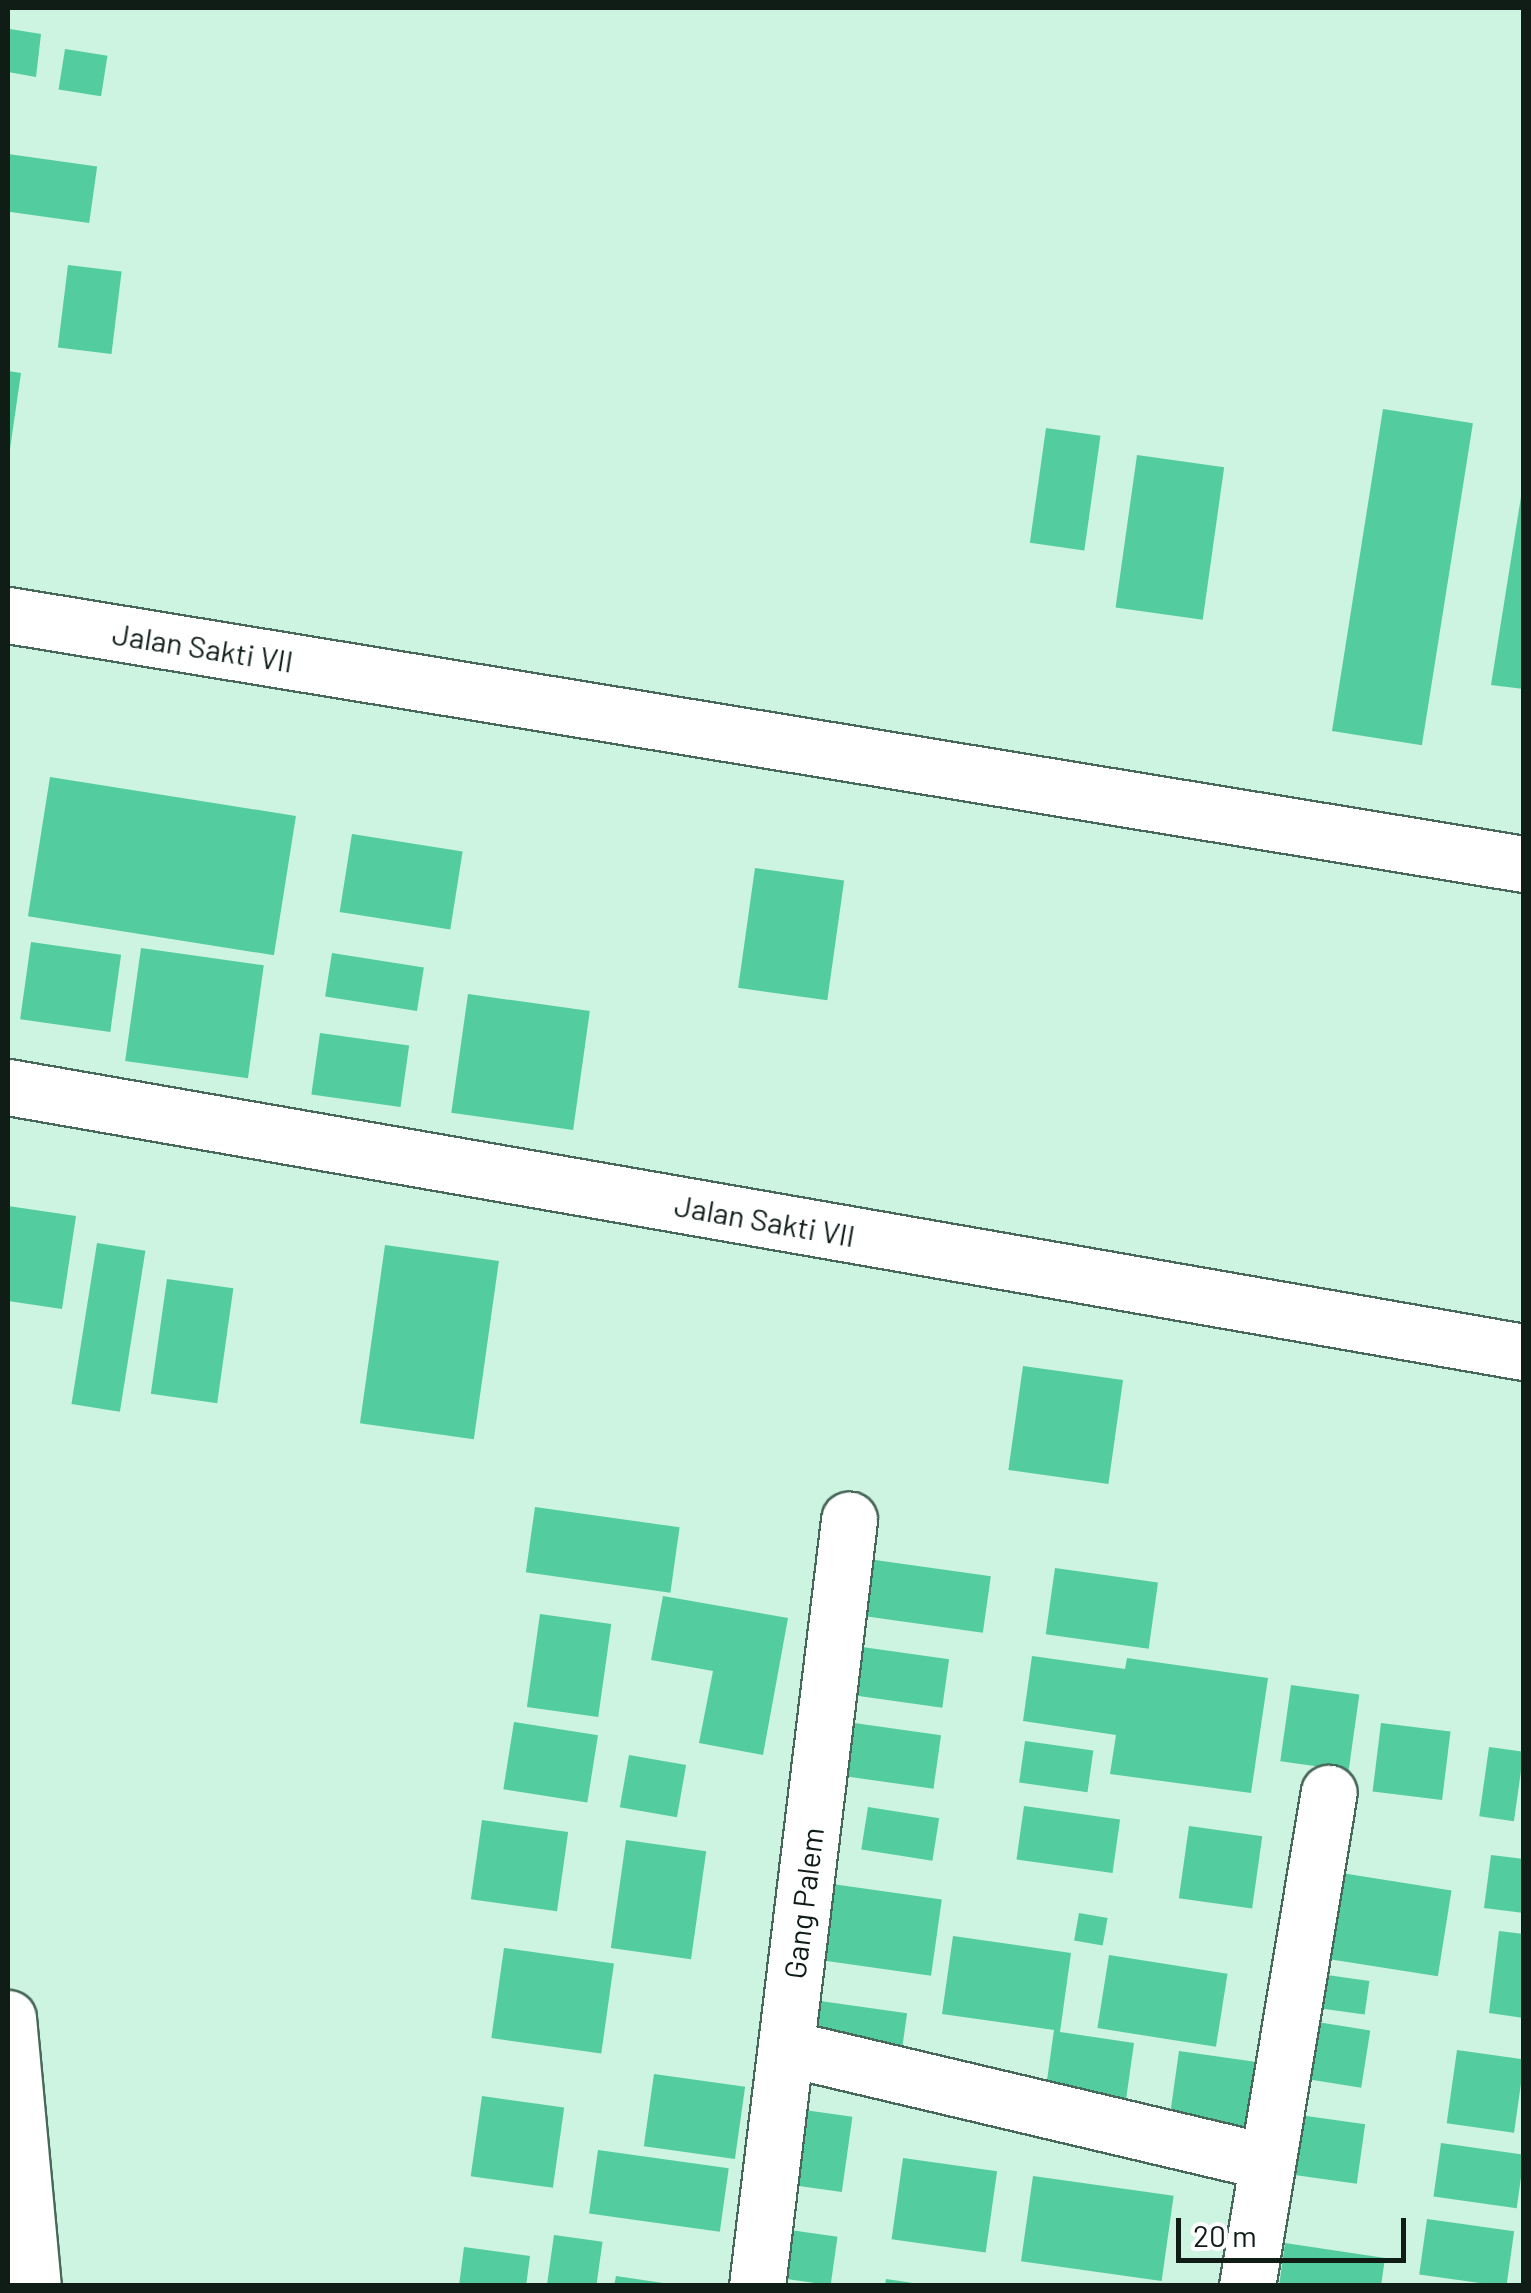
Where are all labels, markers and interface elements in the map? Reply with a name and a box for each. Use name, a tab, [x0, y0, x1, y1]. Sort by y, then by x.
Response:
street label: Jalan Sakti VII	[110, 615, 296, 679]
street label: Jalan Sakti VII	[672, 1186, 858, 1254]
street label: Gang Palem	[776, 1825, 830, 1981]
scale bar	[1181, 2198, 1411, 2260]
text: 20 m	[1193, 2217, 1257, 2253]

